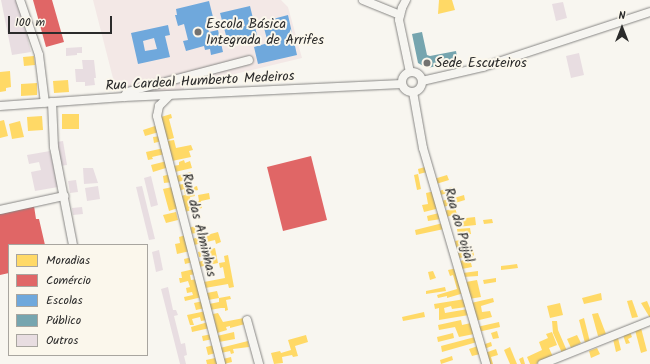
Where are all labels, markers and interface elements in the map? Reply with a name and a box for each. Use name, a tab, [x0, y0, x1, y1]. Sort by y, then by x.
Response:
text: N	[619, 7, 625, 25]
scale bar	[10, 8, 114, 34]
north arrow	[602, 8, 642, 48]
text: 100 m	[15, 13, 45, 32]
place label: Escola Básica Integrada de Arrifes	[206, 16, 324, 48]
marker: Escola Básica Integrada de Arrifes	[193, 27, 203, 37]
place label: Sede Escuteiros	[435, 55, 527, 71]
marker: Sede Escuteiros	[422, 58, 432, 68]
street label: Rua Cardeal Humberto Medeiros	[105, 68, 295, 94]
street label: Rua das Alminhas	[178, 171, 220, 279]
street label: Rua do Poijal	[440, 186, 478, 264]
legend	[8, 244, 148, 356]
text: Moradias	[46, 251, 90, 270]
text: Comércio	[46, 271, 91, 290]
text: Escolas	[46, 291, 83, 310]
text: Público	[46, 311, 81, 330]
text: Outros	[46, 331, 78, 350]

